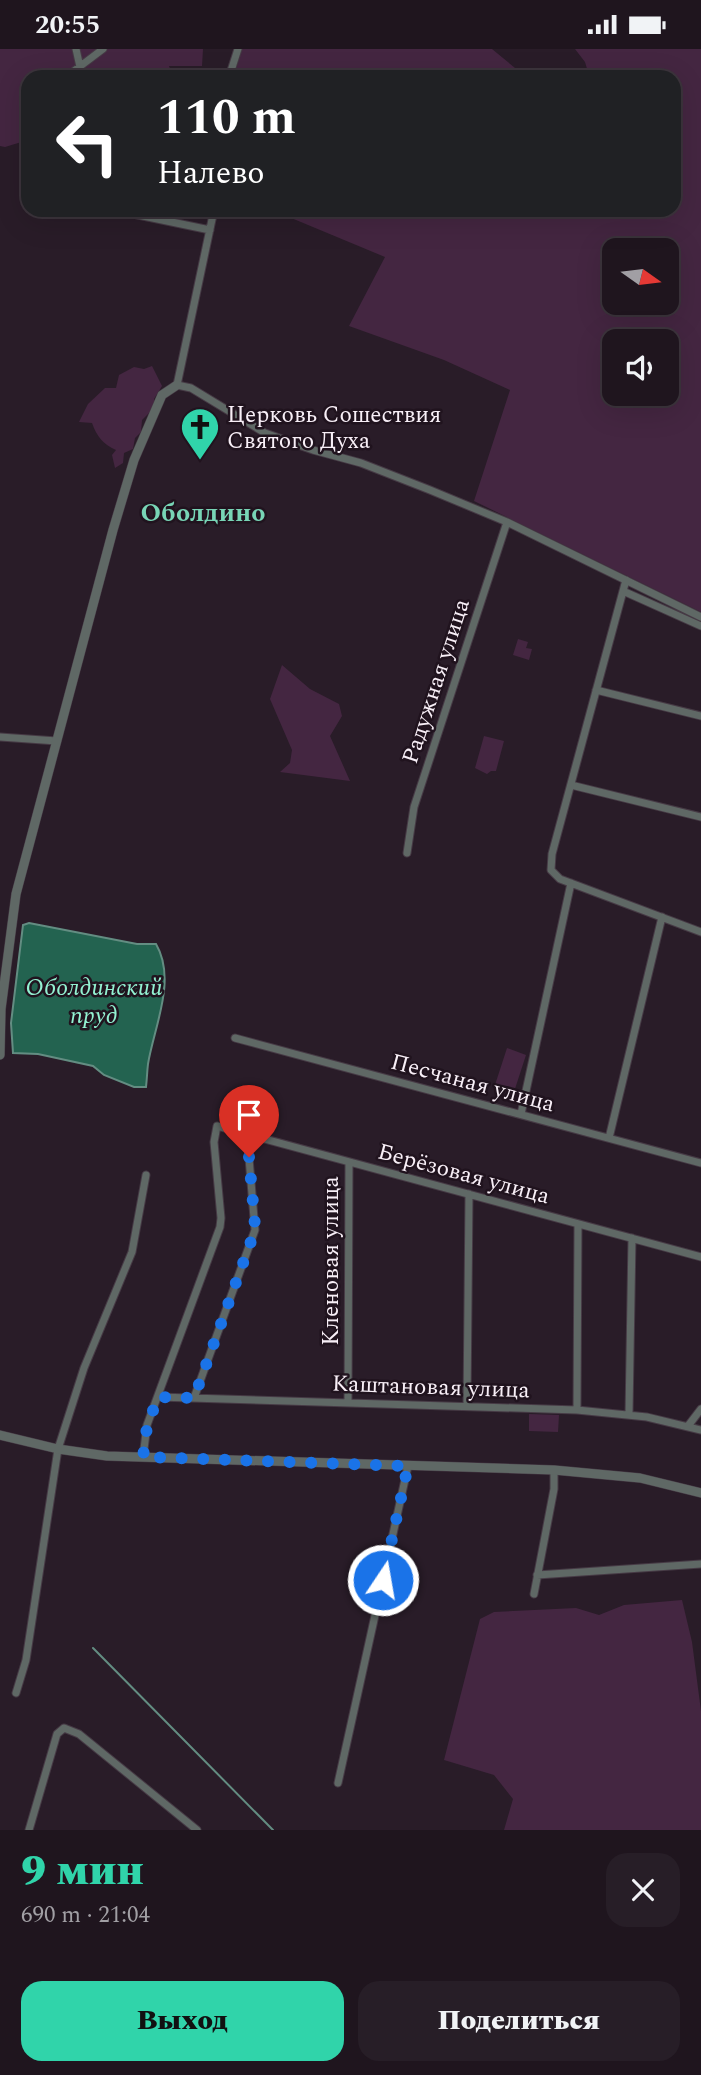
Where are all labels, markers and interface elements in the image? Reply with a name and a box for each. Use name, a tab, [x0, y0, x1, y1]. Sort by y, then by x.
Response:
text: 20:55	[35, 5, 100, 45]
text: 110 m	[157, 81, 296, 156]
icon: left	[42, 98, 133, 189]
text: Налево	[157, 149, 265, 198]
north arrow	[602, 238, 679, 315]
map controls	[602, 238, 679, 406]
button: sound	[602, 329, 679, 406]
place label: Церковь Сошествия Святого Духа	[227, 398, 441, 459]
church icon: Церковь Сошествия Святого Духа	[179, 406, 221, 461]
district label: Оболдино	[140, 493, 266, 533]
street label: Радужная улица	[393, 594, 480, 769]
water label: Оболдинский пруд	[26, 970, 163, 1034]
street label: Песчаная улица	[387, 1045, 559, 1122]
pin	[219, 1085, 279, 1157]
icon: arrive	[230, 1096, 268, 1134]
street label: Берёзовая улица	[374, 1135, 554, 1214]
street label: Кленовая улица	[314, 1176, 349, 1346]
street label: Каштановая улица	[331, 1367, 530, 1408]
position arrow	[346, 1543, 420, 1617]
text: 9 мин	[21, 1840, 144, 1903]
button: close	[606, 1853, 680, 1927]
text: 690 m · 21:04	[21, 1898, 150, 1933]
button: Выход	[21, 1981, 344, 2061]
button: Поделиться	[358, 1981, 680, 2061]

